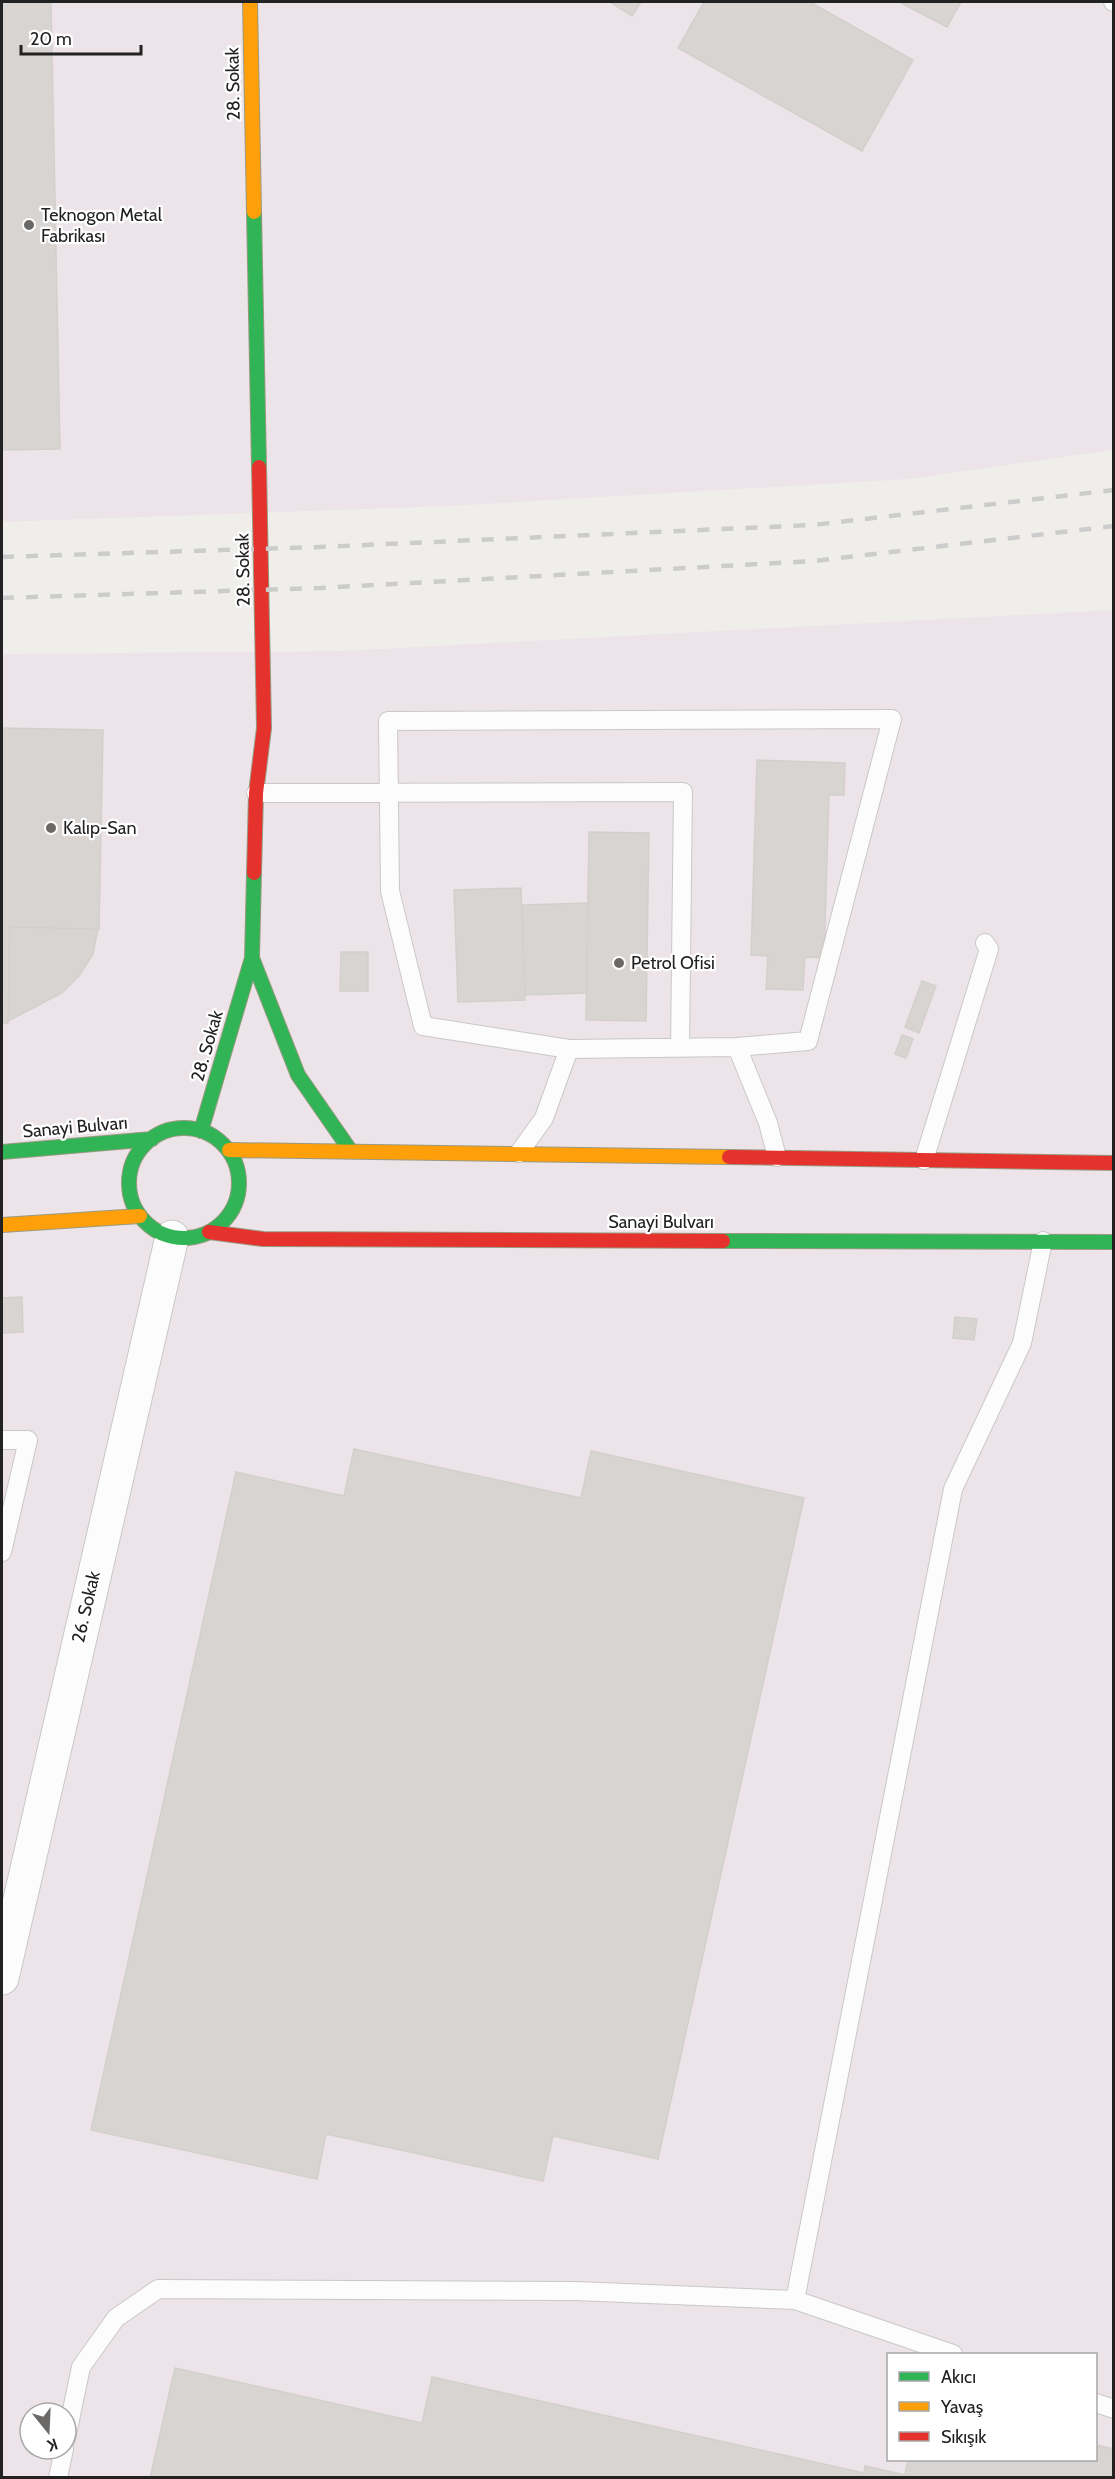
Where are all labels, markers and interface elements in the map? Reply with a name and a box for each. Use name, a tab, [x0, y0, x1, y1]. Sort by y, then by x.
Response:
scale bar	[21, 18, 141, 56]
text: 20 m	[30, 28, 72, 50]
street label: 28. Sokak	[221, 46, 245, 121]
place label: Teknogon Metal Fabrikası	[41, 204, 163, 247]
marker: Teknogon Metal Fabrikası	[22, 218, 36, 232]
street label: 28. Sokak	[231, 532, 255, 607]
place label: Kalıp-San	[63, 817, 137, 839]
marker: Kalıp-San	[44, 821, 58, 835]
place label: Petrol Ofisi	[631, 952, 715, 974]
marker: Petrol Ofisi	[612, 956, 626, 970]
street label: 28. Sokak	[186, 1007, 228, 1084]
street label: Sanayi Bulvarı	[21, 1111, 129, 1143]
street label: Sanayi Bulvarı	[608, 1211, 714, 1233]
street label: 26. Sokak	[67, 1568, 105, 1645]
legend	[887, 2353, 1097, 2461]
text: Akıcı	[941, 2366, 976, 2388]
text: Yavaş	[940, 2396, 983, 2418]
north arrow	[18, 2401, 78, 2461]
text: Sıkışık	[941, 2426, 987, 2448]
text: K	[45, 2434, 60, 2455]

